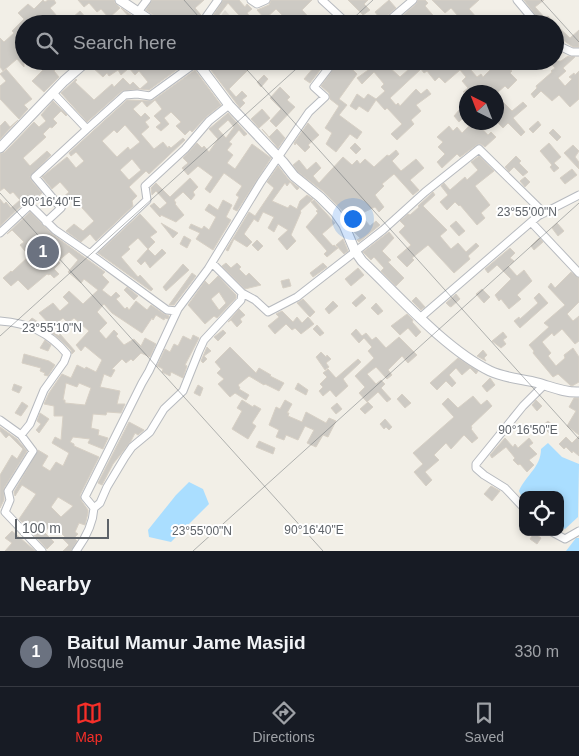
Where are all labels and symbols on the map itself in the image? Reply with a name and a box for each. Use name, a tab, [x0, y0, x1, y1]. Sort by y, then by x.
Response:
north arrow	[459, 85, 504, 130]
text: 90°16'40"E	[21, 195, 81, 209]
text: 23°55'00"N	[497, 205, 557, 219]
your location	[340, 206, 366, 232]
pin: 1	[27, 233, 59, 271]
text: 23°55'10"N	[22, 321, 82, 335]
text: 90°16'50"E	[498, 423, 558, 437]
scale bar	[15, 516, 109, 539]
text: 90°16'40"E	[284, 523, 344, 537]
text: 23°55'00"N	[172, 524, 232, 538]

